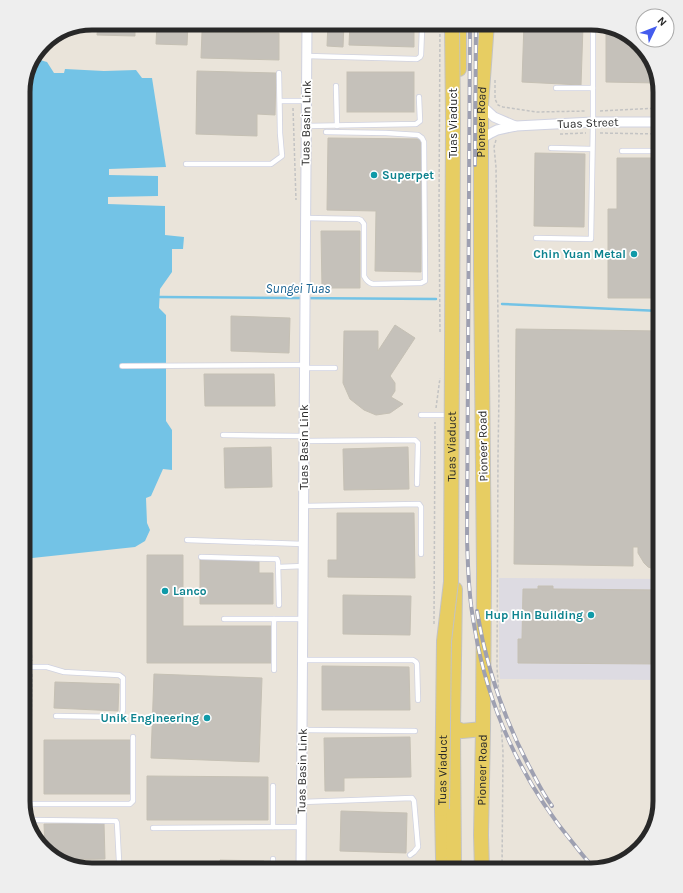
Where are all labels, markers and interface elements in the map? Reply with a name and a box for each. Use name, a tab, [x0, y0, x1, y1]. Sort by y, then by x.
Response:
north arrow	[635, 8, 675, 48]
text: N	[655, 14, 669, 29]
street label: Tuas Basin Link	[298, 80, 314, 166]
street label: Pioneer Road	[474, 86, 489, 158]
street label: Tuas Viaduct	[446, 87, 460, 158]
street label: Tuas Street	[557, 115, 619, 131]
place label: Superpet	[382, 168, 434, 182]
marker: Superpet	[369, 170, 379, 180]
place label: Chin Yuan Metal	[533, 247, 626, 261]
marker: Chin Yuan Metal	[629, 249, 639, 259]
water label: Sungei Tuas	[266, 281, 330, 296]
street label: Tuas Basin Link	[297, 404, 311, 490]
street label: Pioneer Road	[475, 410, 491, 482]
street label: Tuas Viaduct	[444, 411, 459, 482]
place label: Lanco	[173, 584, 207, 598]
marker: Lanco	[160, 586, 170, 596]
place label: Hup Hin Building	[485, 608, 583, 622]
marker: Hup Hin Building	[586, 610, 596, 620]
place label: Unik Engineering	[100, 711, 199, 725]
marker: Unik Engineering	[202, 713, 212, 723]
street label: Tuas Basin Link	[294, 728, 310, 814]
street label: Tuas Viaduct	[435, 734, 450, 805]
street label: Pioneer Road	[475, 734, 490, 806]

